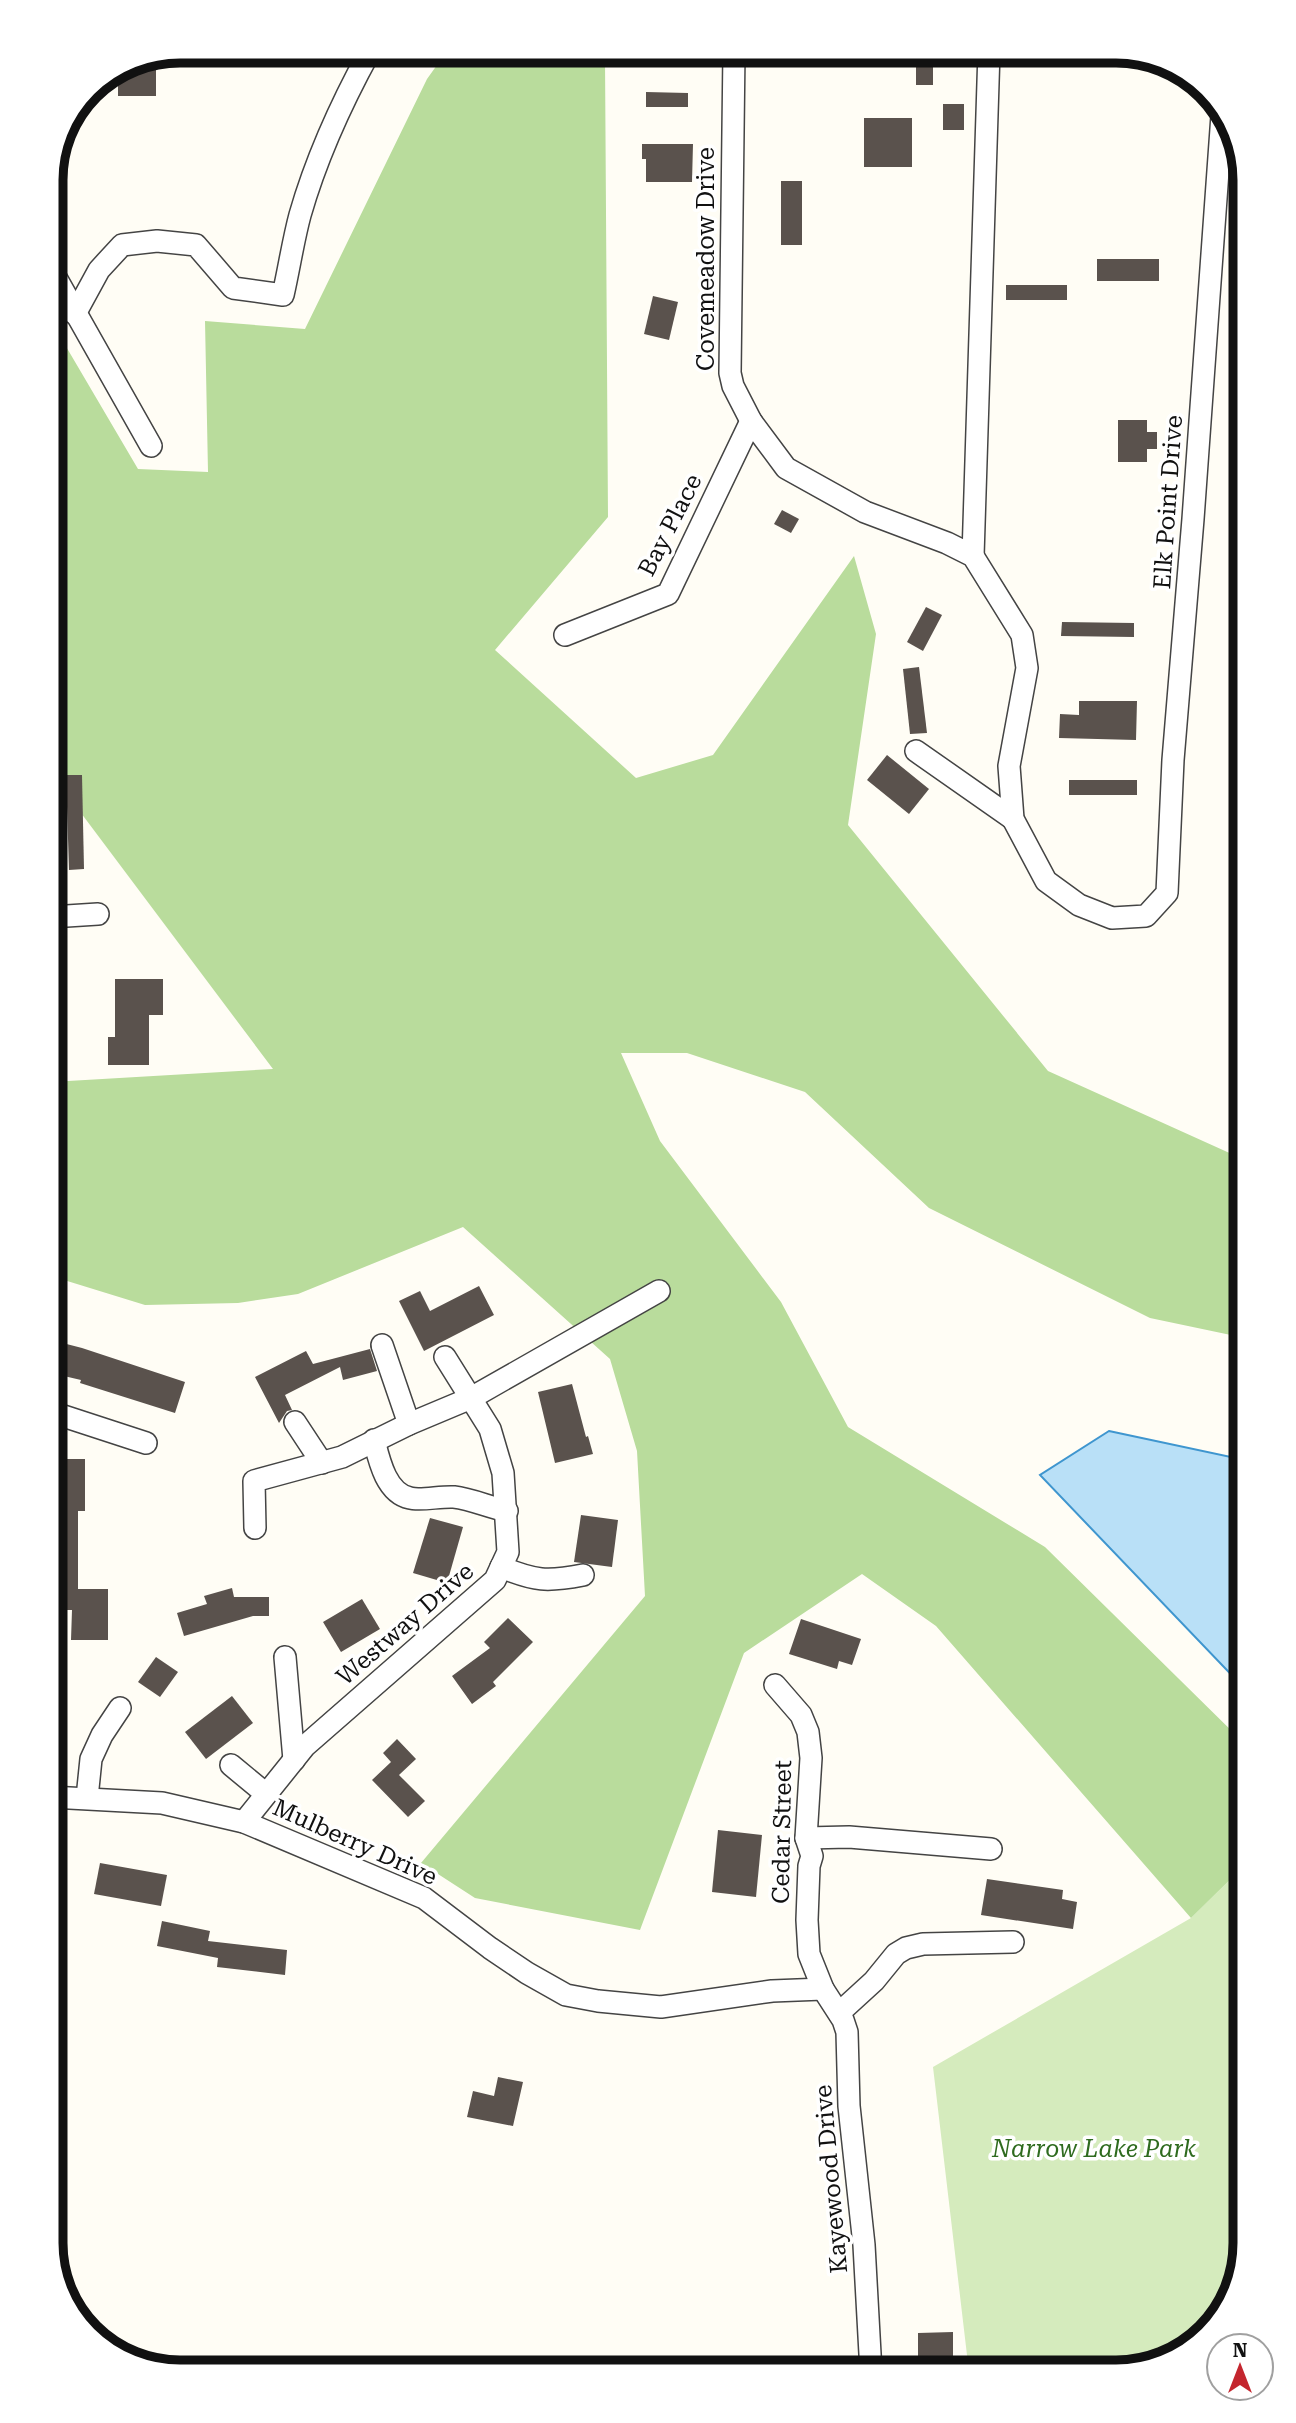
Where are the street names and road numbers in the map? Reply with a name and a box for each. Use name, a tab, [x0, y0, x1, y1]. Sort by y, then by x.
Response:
street label: Covemeadow Drive	[692, 147, 720, 371]
street label: Elk Point Drive	[1148, 414, 1188, 590]
street label: Bay Place	[632, 469, 708, 581]
street label: Westway Drive	[331, 1557, 479, 1691]
street label: Cedar Street	[767, 1760, 797, 1904]
street label: Mulberry Drive	[268, 1793, 442, 1891]
street label: Kayewood Drive	[809, 2084, 853, 2274]

